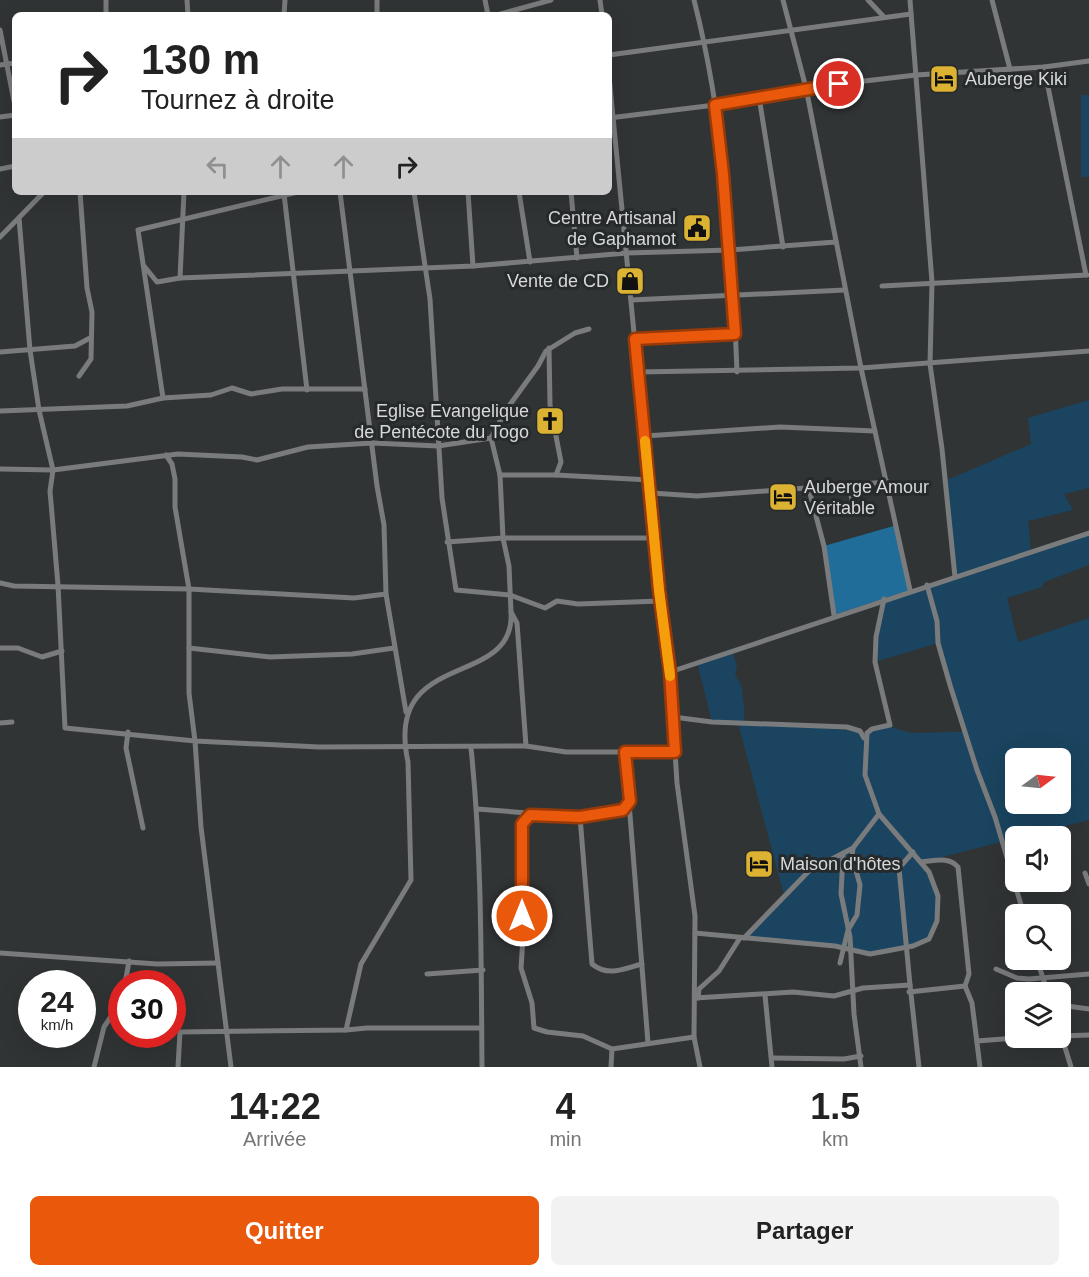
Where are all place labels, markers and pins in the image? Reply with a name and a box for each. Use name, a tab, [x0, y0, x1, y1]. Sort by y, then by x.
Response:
pin	[813, 58, 864, 109]
hotel icon: Auberge Kiki	[928, 63, 960, 95]
place label: Auberge Kiki	[965, 69, 1067, 89]
place label: Centre Artisanal de Gaphamot	[548, 208, 676, 249]
public building icon: Centre Artisanal de Gaphamot	[681, 212, 713, 244]
shop icon: Vente de CD	[614, 265, 646, 297]
place label: Vente de CD	[507, 271, 609, 291]
place label: Eglise Evangelique de Pentécote du Togo	[354, 401, 529, 442]
church icon: Eglise Evangelique de Pentécote du Togo	[534, 405, 566, 437]
place label: Auberge Amour Véritable	[804, 477, 929, 518]
hotel icon: Auberge Amour Véritable	[767, 481, 799, 513]
hotel icon: Maison d'hôtes	[743, 848, 775, 880]
place label: Maison d'hôtes	[780, 854, 901, 874]

